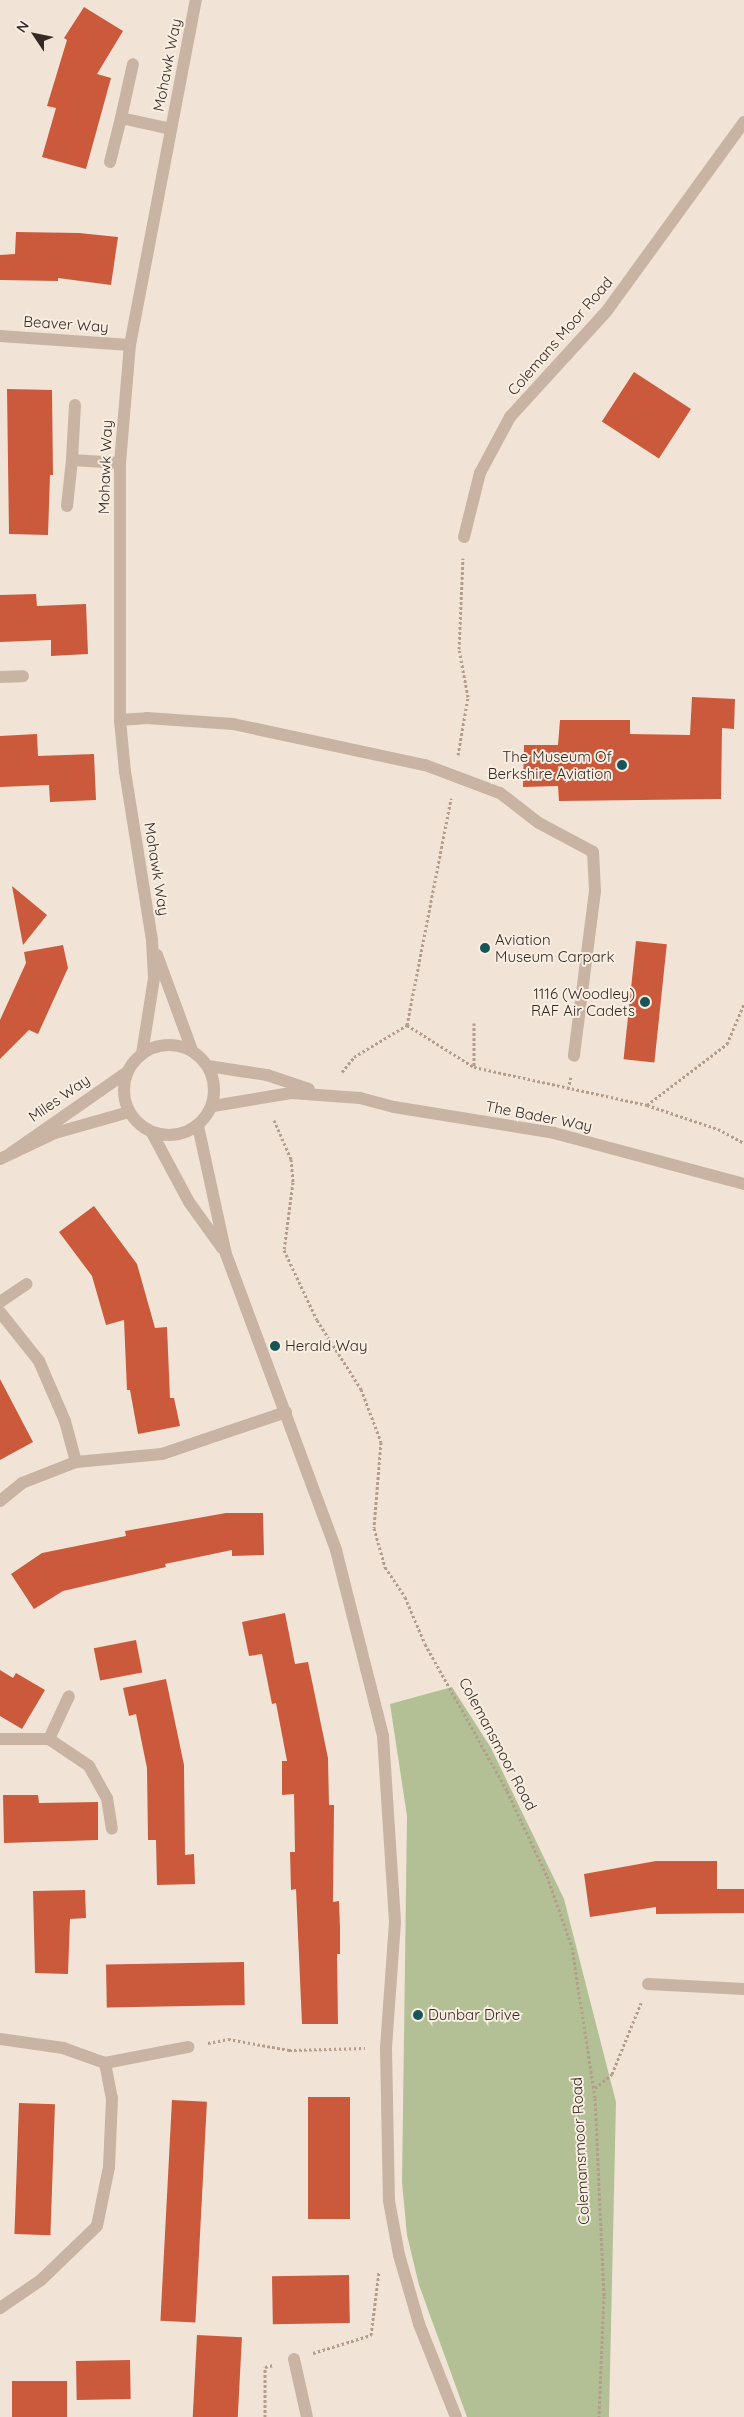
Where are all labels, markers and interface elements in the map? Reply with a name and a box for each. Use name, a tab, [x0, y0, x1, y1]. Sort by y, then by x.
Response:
north arrow	[10, 10, 60, 60]
text: N	[12, 17, 33, 36]
street label: Mohawk Way	[149, 17, 185, 113]
street label: Colemans Moor Road	[504, 273, 616, 399]
street label: Beaver Way	[23, 312, 109, 336]
street label: Mohawk Way	[94, 420, 116, 514]
place label: The Museum Of Berkshire Aviation	[488, 747, 612, 782]
marker: The Museum Of Berkshire Aviation	[616, 759, 628, 771]
street label: Mohawk Way	[141, 821, 173, 917]
place label: Aviation Museum Carpark	[495, 930, 614, 965]
marker: Aviation Museum Carpark	[479, 942, 491, 954]
place label: 1116 (Woodley) RAF Air Cadets	[531, 984, 635, 1019]
marker: 1116 (Woodley) RAF Air Cadets	[639, 996, 651, 1008]
street label: Miles Way	[25, 1070, 93, 1126]
street label: The Bader Way	[484, 1097, 594, 1135]
place label: Herald Way	[285, 1337, 367, 1355]
marker: Herald Way	[269, 1340, 281, 1352]
street label: Colemansmoor Road	[455, 1674, 541, 1814]
place label: Dunbar Drive	[428, 2006, 520, 2024]
marker: Dunbar Drive	[412, 2009, 424, 2021]
street label: Colemansmoor Road	[567, 2077, 593, 2225]

